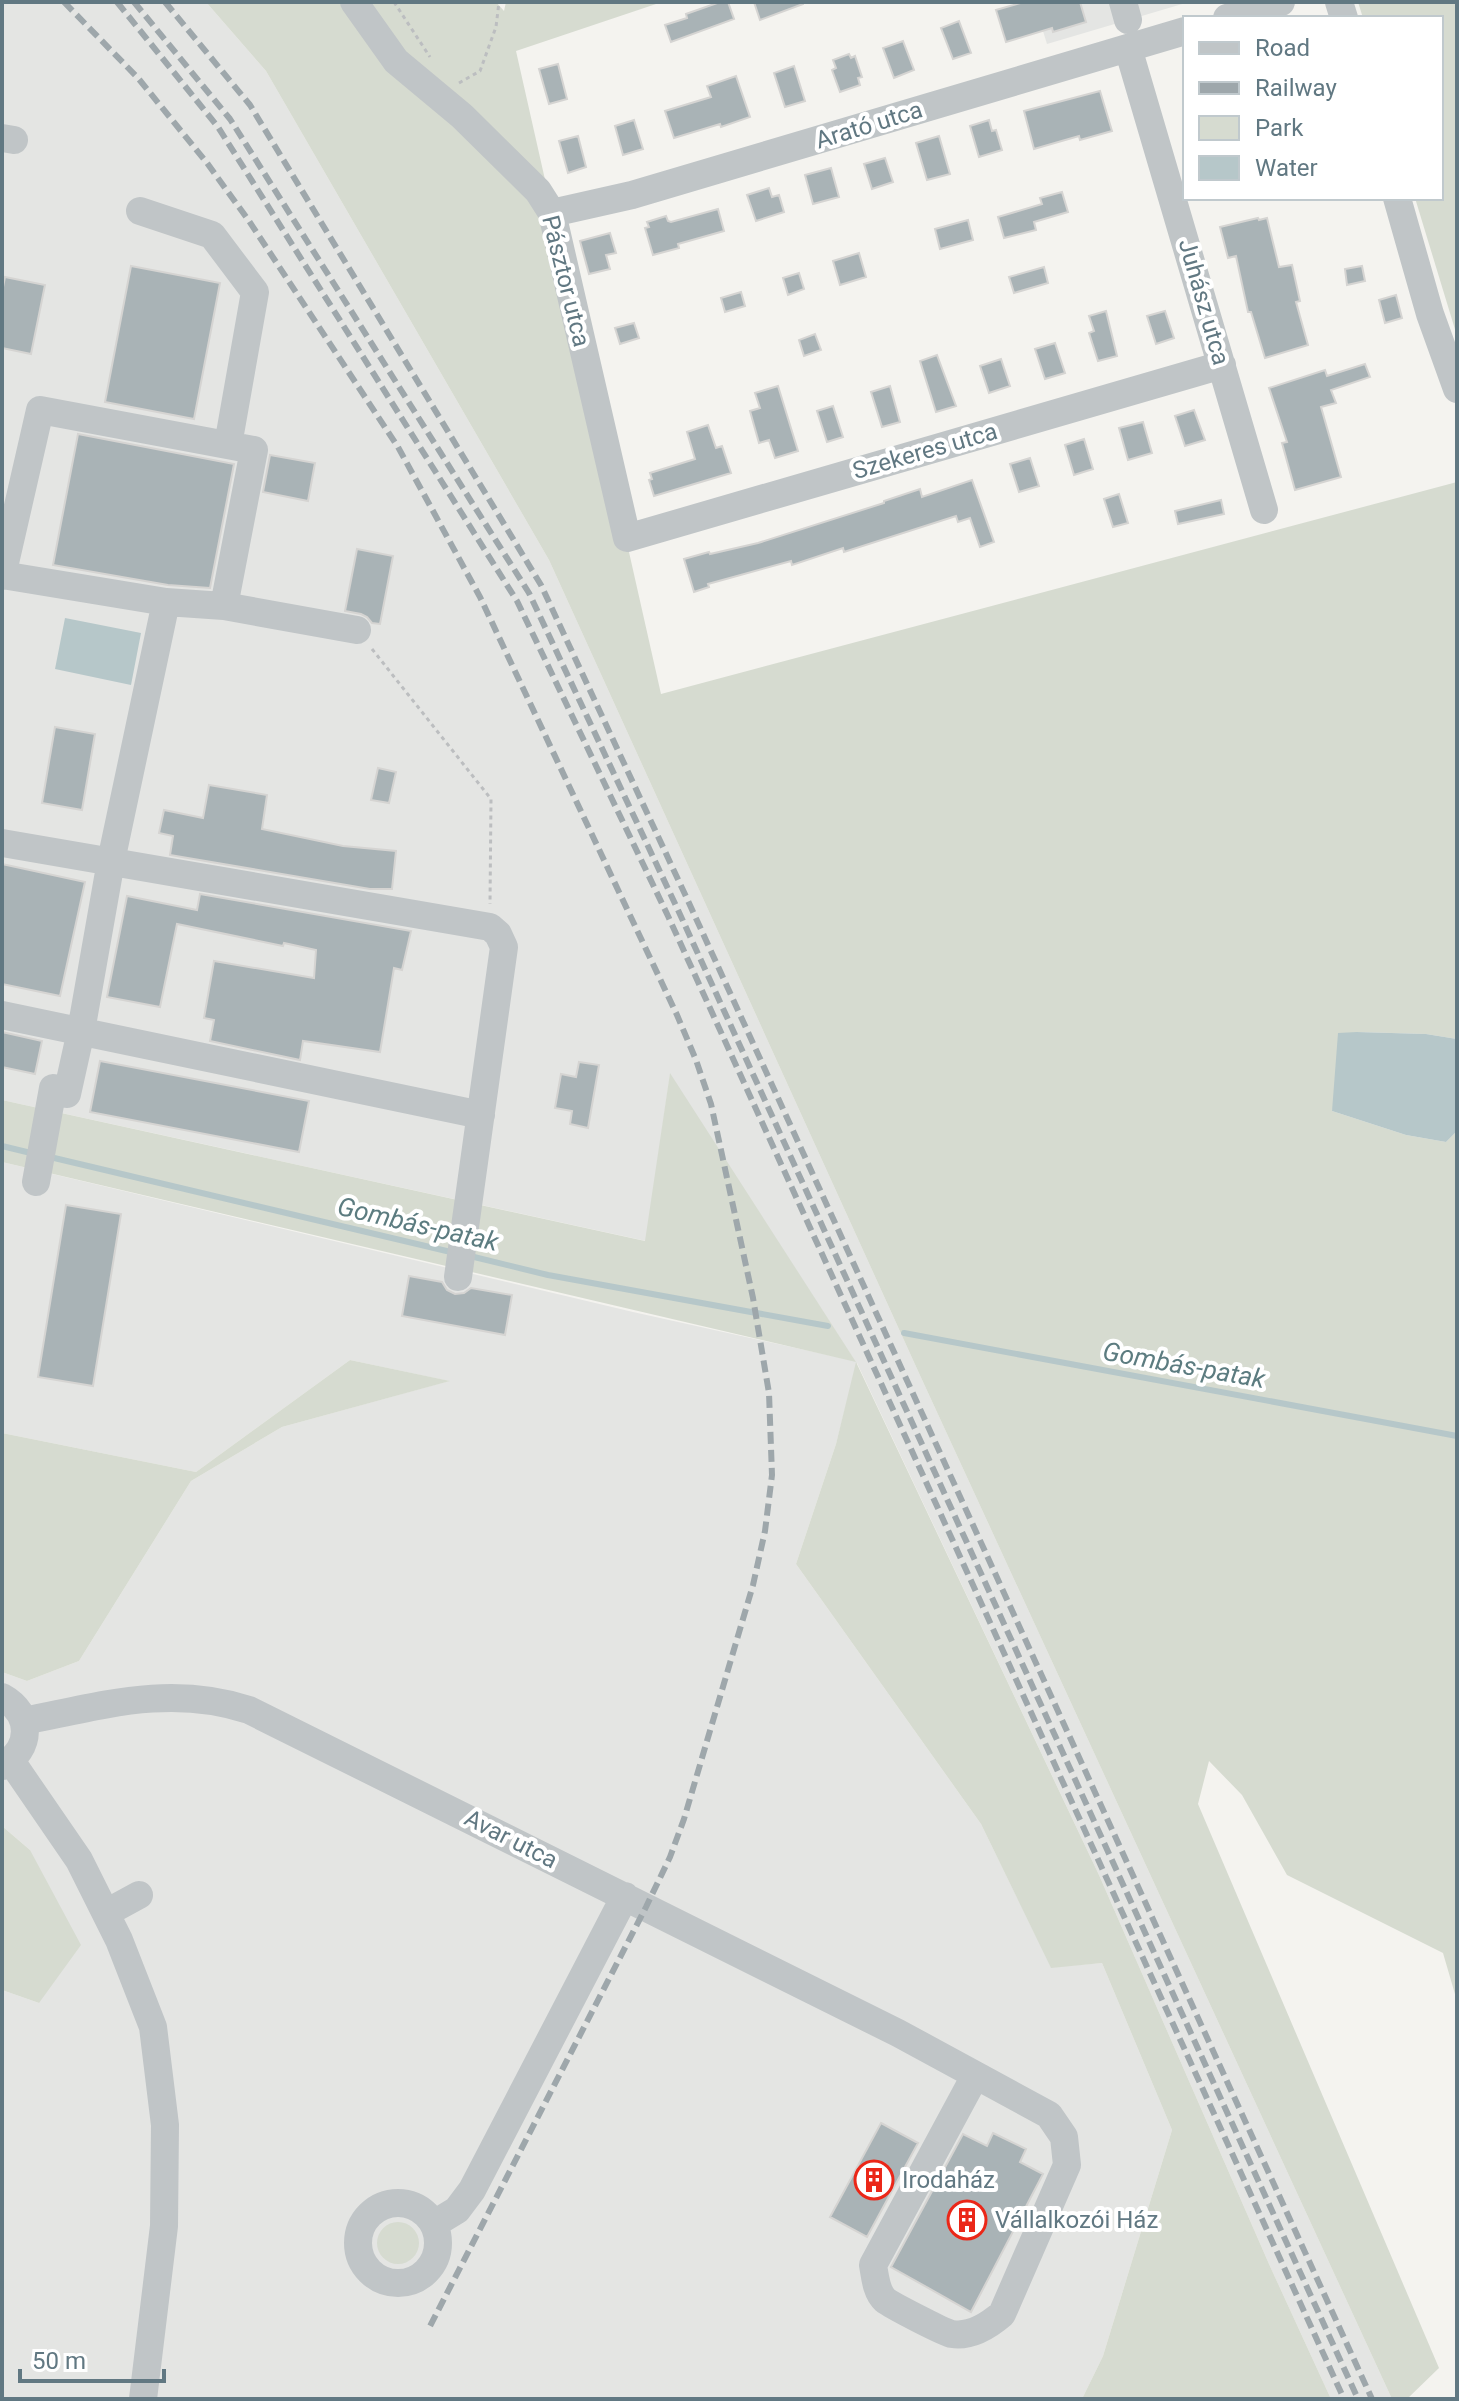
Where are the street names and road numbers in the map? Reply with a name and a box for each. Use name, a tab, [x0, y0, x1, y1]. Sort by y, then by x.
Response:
street label: Arató utca	[812, 95, 926, 155]
street label: Pásztor utca	[536, 212, 596, 350]
street label: Juhász utca	[1173, 236, 1235, 368]
street label: Szekeres utca	[850, 417, 1000, 485]
street label: Avar utca	[460, 1804, 562, 1874]

